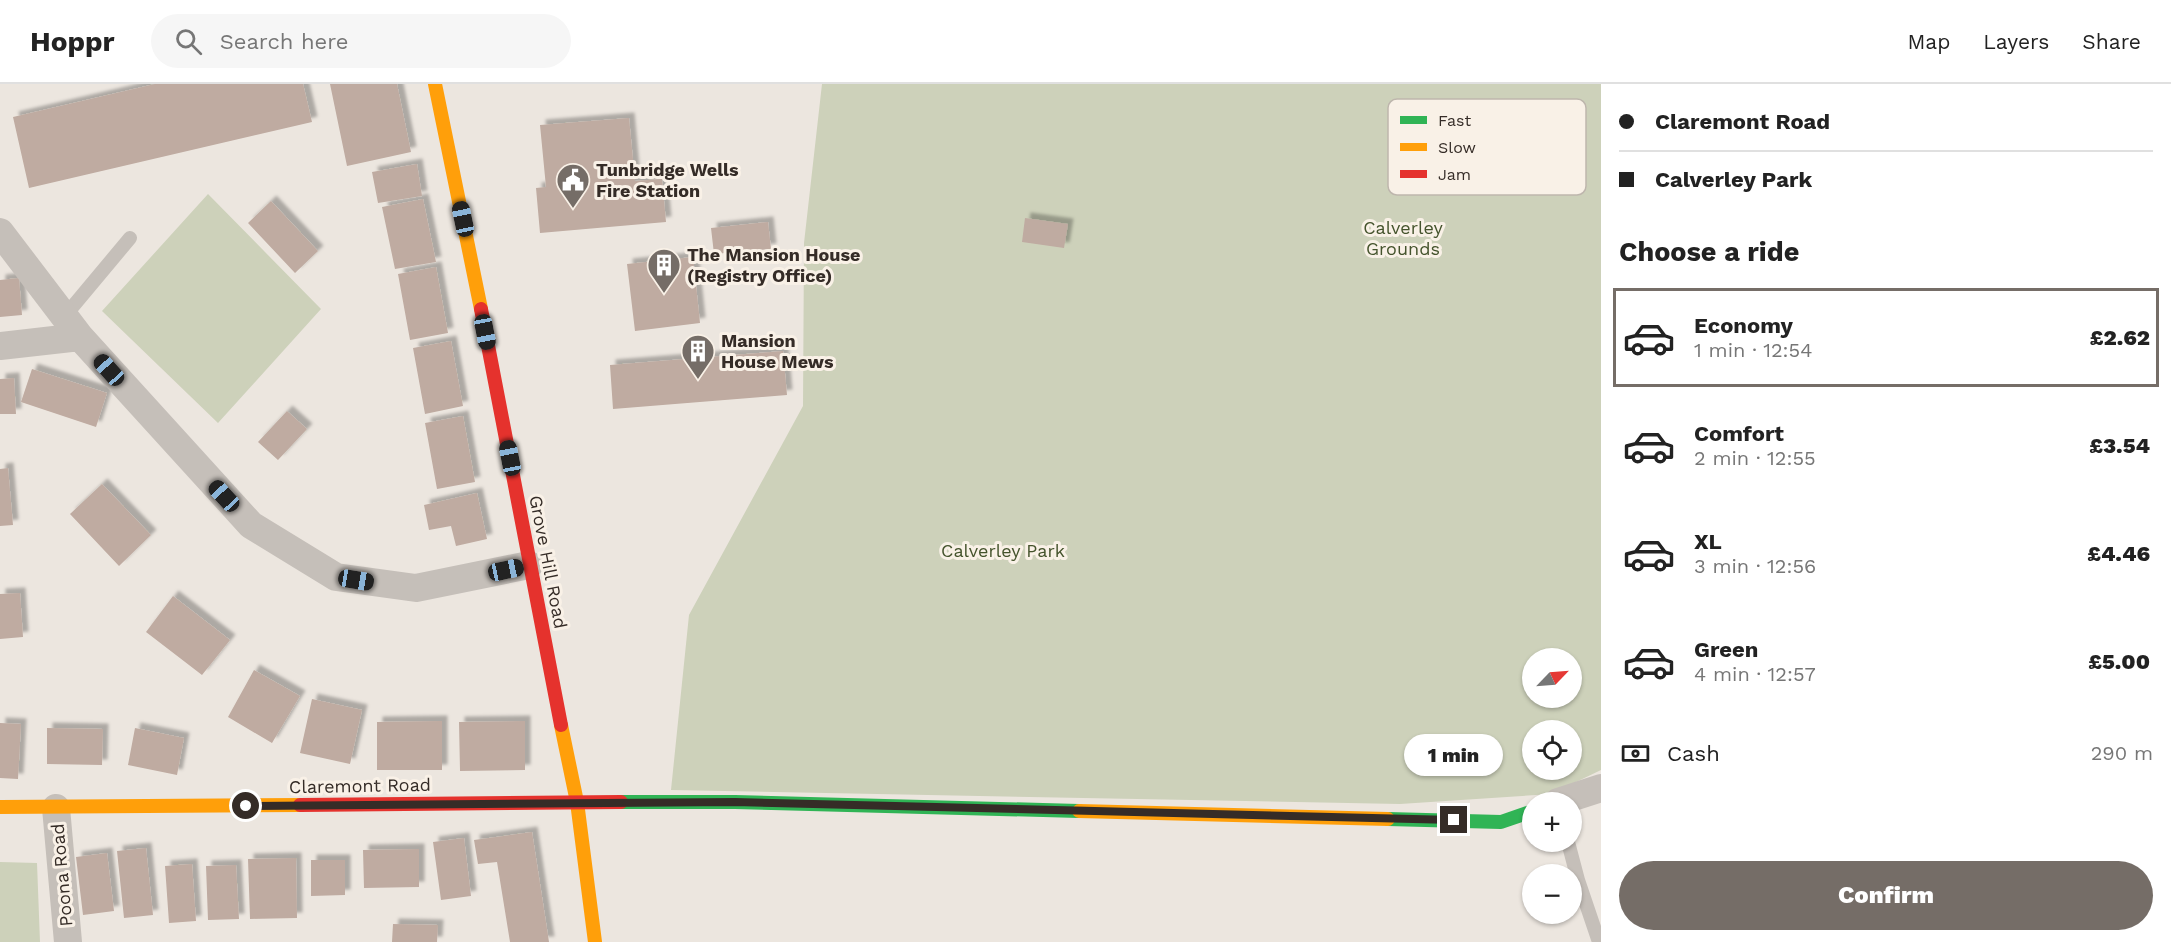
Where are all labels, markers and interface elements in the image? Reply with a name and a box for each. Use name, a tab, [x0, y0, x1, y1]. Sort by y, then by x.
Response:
search box	[151, 14, 571, 68]
text: Hoppr	[30, 25, 115, 58]
icon: search	[172, 25, 205, 58]
text: Search here	[220, 29, 349, 54]
text: Map	[1907, 29, 1950, 54]
text: Layers	[1983, 29, 2049, 54]
text: Share	[2082, 29, 2141, 54]
legend	[1388, 99, 1586, 195]
text: Claremont Road	[1655, 109, 1830, 134]
text: Fast	[1438, 111, 1471, 130]
text: Slow	[1438, 138, 1476, 157]
place label: Tunbridge Wells Fire Station	[596, 159, 739, 201]
public building icon: Tunbridge Wells Fire Station	[555, 162, 591, 209]
text: Jam	[1438, 165, 1471, 184]
text: Calverley Park	[1655, 167, 1812, 192]
car	[450, 200, 476, 238]
park label: Calverley Grounds	[1363, 217, 1443, 259]
text: Choose a ride	[1619, 236, 1799, 268]
place label: The Mansion House (Registry Office)	[687, 244, 860, 286]
building icon: The Mansion House (Registry Office)	[646, 247, 682, 294]
icon: car	[1622, 311, 1676, 365]
car	[473, 313, 497, 351]
text: Economy	[1694, 313, 1793, 338]
text: £2.62	[2090, 325, 2150, 350]
place label: Mansion House Mews	[721, 330, 834, 372]
building icon: Mansion House Mews	[680, 333, 716, 380]
text: 1 min · 12:54	[1694, 338, 1812, 362]
car	[90, 351, 128, 389]
icon: car	[1622, 419, 1676, 473]
text: Comfort	[1694, 421, 1784, 446]
text: £3.54	[2089, 433, 2150, 458]
car	[498, 439, 522, 477]
text: 2 min · 12:55	[1694, 446, 1816, 470]
car	[205, 477, 243, 515]
street label: Grove Hill Road	[525, 494, 572, 630]
icon: car	[1622, 527, 1676, 581]
text: XL	[1694, 529, 1722, 554]
park label: Calverley Park	[941, 540, 1065, 561]
text: £4.46	[2087, 541, 2150, 566]
text: 3 min · 12:56	[1694, 554, 1816, 578]
car	[487, 557, 525, 583]
car	[337, 568, 375, 592]
icon: car	[1622, 635, 1676, 689]
text: Green	[1694, 637, 1758, 662]
north arrow	[1522, 648, 1582, 708]
map controls	[1522, 648, 1582, 924]
text: £5.00	[2088, 649, 2150, 674]
text: 4 min · 12:57	[1694, 662, 1816, 686]
button: locate	[1522, 720, 1582, 780]
callout: 1 min	[1404, 733, 1504, 775]
icon: cash	[1619, 737, 1652, 770]
text: Cash	[1667, 741, 1720, 766]
text: 290 m	[2091, 741, 2153, 765]
text: 1 min	[1428, 743, 1479, 767]
street label: Claremont Road	[289, 774, 431, 797]
route start	[232, 792, 259, 819]
button: +	[1522, 792, 1582, 852]
route end	[1440, 806, 1467, 833]
street label: Poona Road	[47, 823, 76, 927]
button: Confirm	[1619, 861, 2153, 930]
button: −	[1522, 864, 1582, 924]

